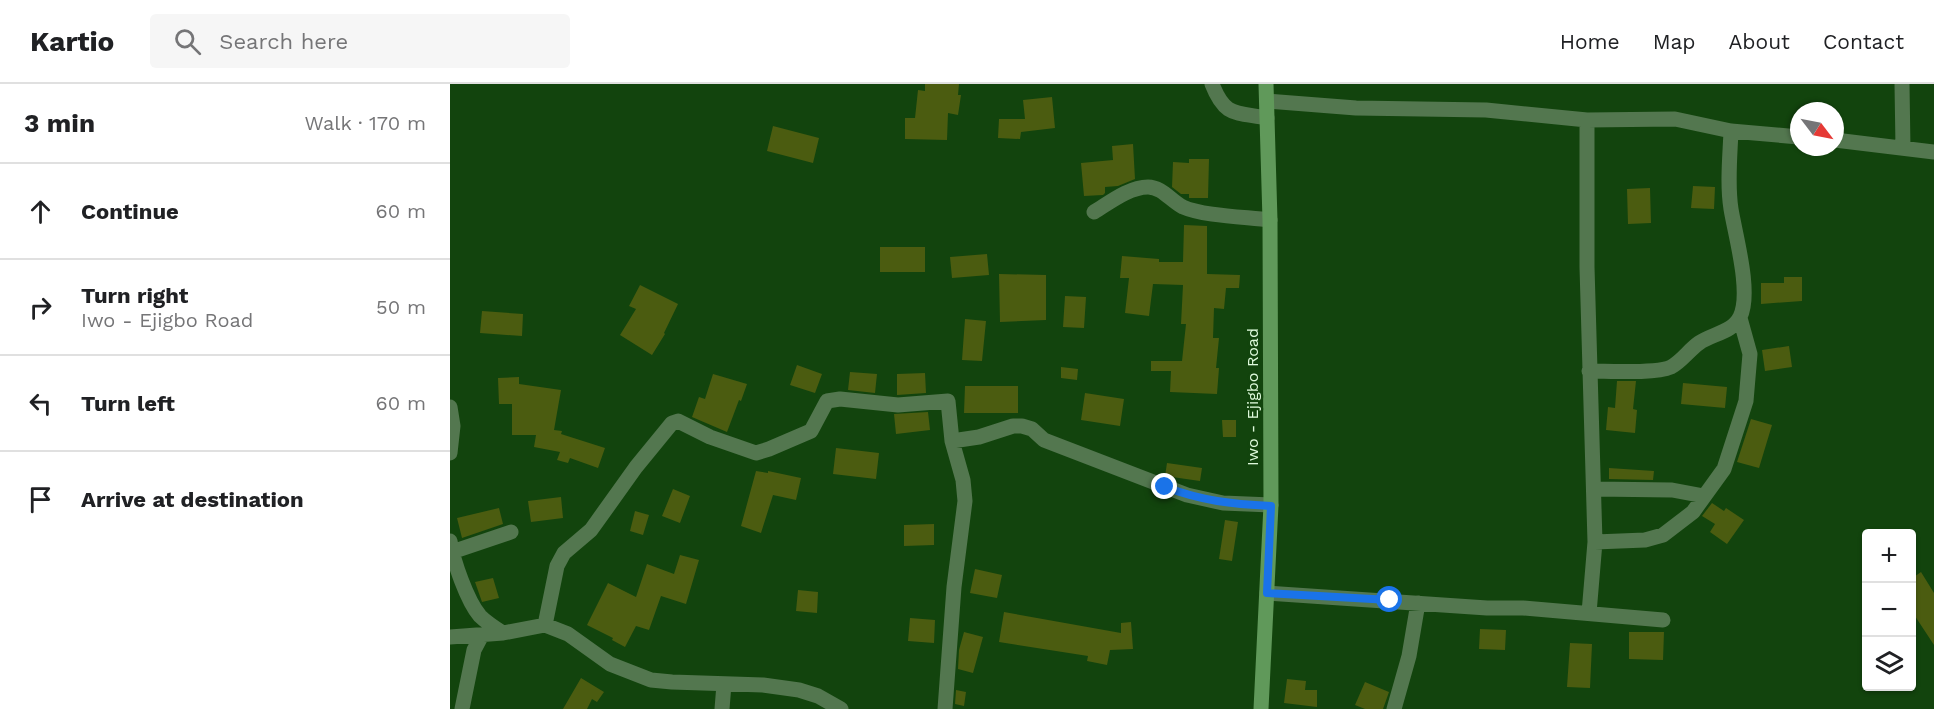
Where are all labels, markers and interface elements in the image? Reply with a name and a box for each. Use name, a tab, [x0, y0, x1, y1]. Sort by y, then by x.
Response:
search box	[150, 14, 570, 68]
text: Kartio	[30, 25, 114, 58]
icon: search	[171, 25, 204, 58]
text: Search here	[219, 29, 348, 54]
text: Home	[1560, 29, 1620, 54]
text: Map	[1653, 29, 1696, 54]
text: About	[1729, 29, 1790, 54]
text: Contact	[1823, 29, 1904, 54]
north arrow	[1790, 102, 1844, 156]
text: 3 min	[24, 108, 95, 138]
text: Walk · 170 m	[305, 111, 426, 135]
icon: ahead	[24, 195, 57, 228]
text: Continue	[81, 199, 179, 224]
text: 60 m	[376, 199, 426, 223]
text: Turn right	[81, 283, 188, 308]
icon: right	[24, 291, 57, 324]
text: 50 m	[376, 295, 426, 319]
text: Iwo - Ejigbo Road	[81, 308, 253, 332]
street label: Iwo - Ejigbo Road	[1243, 328, 1262, 466]
icon: left	[24, 387, 57, 420]
text: Turn left	[81, 391, 175, 416]
text: 60 m	[376, 391, 426, 415]
route end	[1151, 473, 1177, 499]
icon: arrive	[24, 483, 57, 516]
text: Arrive at destination	[81, 487, 304, 512]
map controls	[1862, 529, 1916, 691]
button: +	[1862, 529, 1916, 583]
button: −	[1862, 583, 1916, 637]
route start	[1376, 586, 1402, 612]
button: layers	[1862, 637, 1916, 691]

